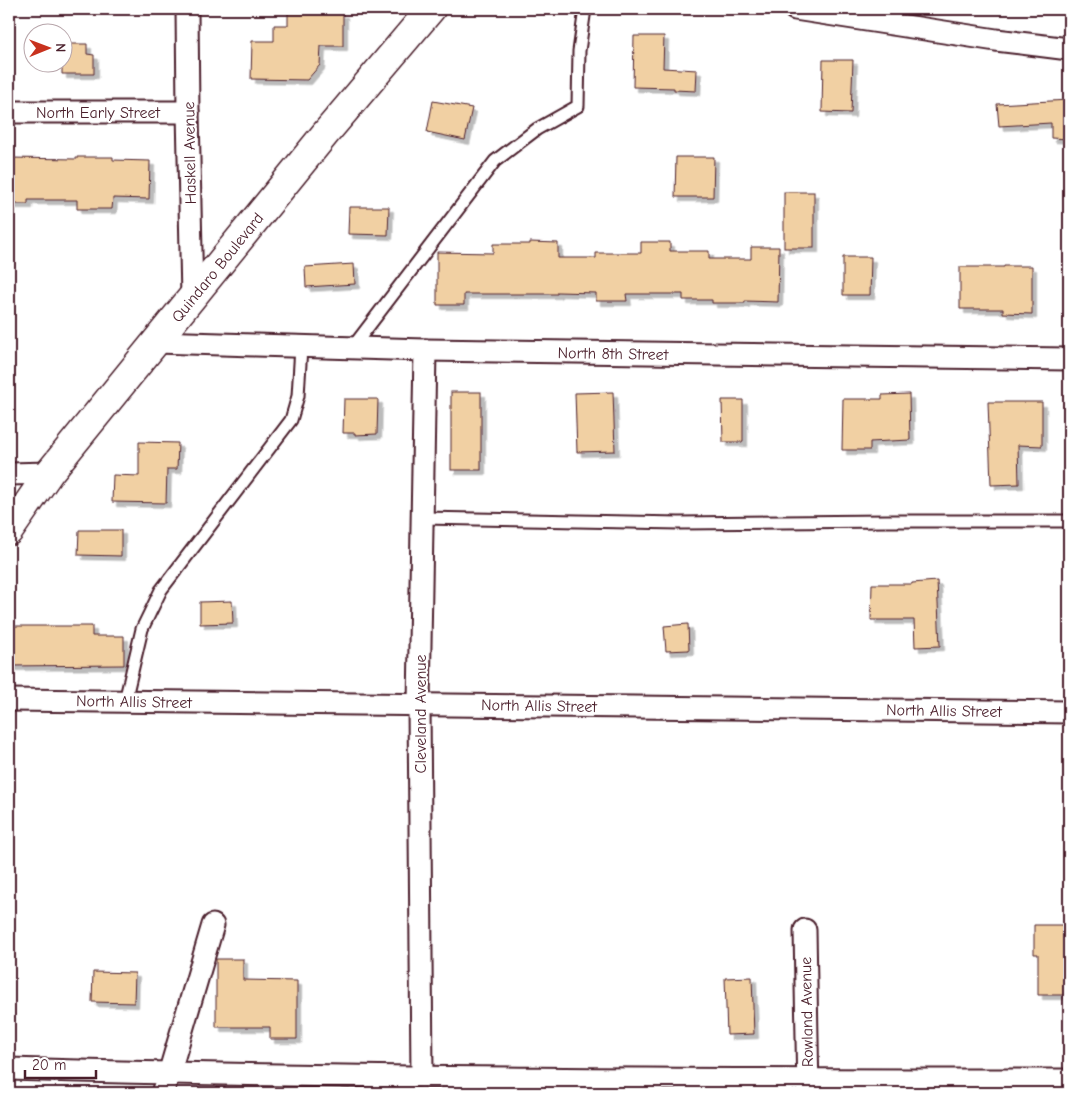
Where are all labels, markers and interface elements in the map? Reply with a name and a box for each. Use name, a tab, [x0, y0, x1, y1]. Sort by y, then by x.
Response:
north arrow	[22, 22, 72, 72]
text: N	[52, 43, 69, 52]
street label: Haskell Avenue	[180, 101, 200, 205]
street label: North Early Street	[36, 104, 160, 122]
street label: Quindaro Boulevard	[168, 209, 267, 326]
street label: North 8th Street	[558, 344, 669, 364]
street label: Cleveland Avenue	[412, 655, 430, 773]
street label: North Allis Street	[76, 692, 192, 712]
street label: North Allis Street	[481, 696, 597, 716]
street label: North Allis Street	[886, 701, 1002, 721]
street label: Rowland Avenue	[797, 957, 817, 1067]
scale bar	[25, 1047, 96, 1079]
text: 20 m	[32, 1056, 66, 1074]

